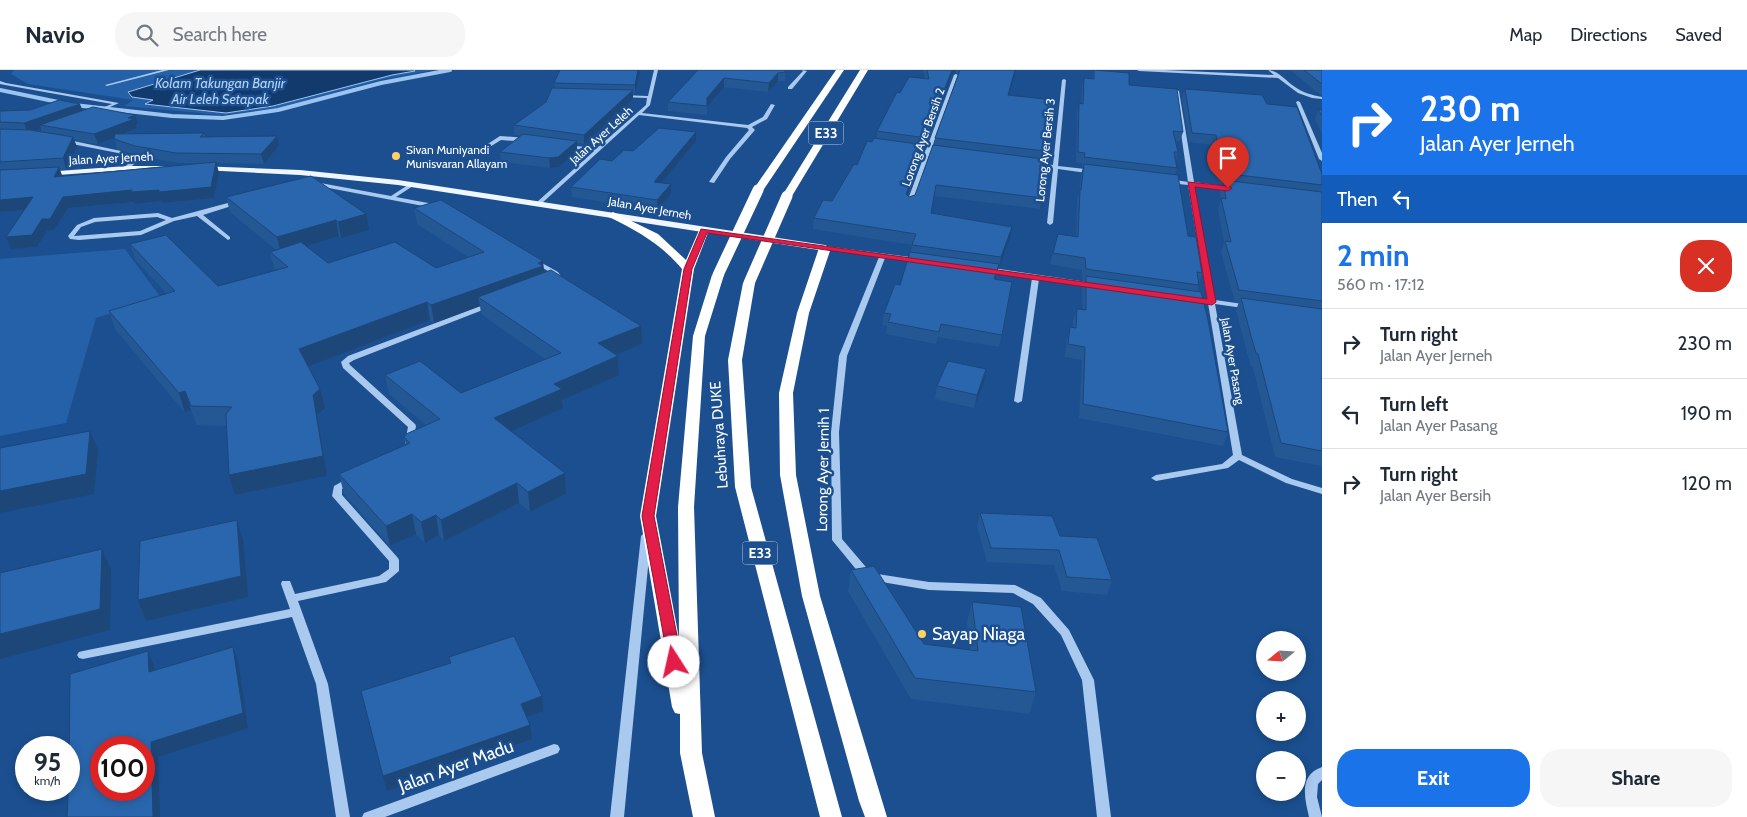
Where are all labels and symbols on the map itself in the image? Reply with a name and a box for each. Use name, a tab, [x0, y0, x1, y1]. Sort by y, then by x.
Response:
water label: Kolam Takungan Banjir Air Leleh Setapak	[155, 74, 286, 108]
street label: Lorong Ayer Bersih 2	[898, 86, 948, 188]
street label: Lorong Ayer Bersih 3	[1032, 98, 1058, 202]
street label: Jalan Ayer Leleh	[566, 103, 636, 168]
road number: E33	[808, 122, 844, 144]
pin	[1207, 137, 1249, 188]
place label: Sivan Muniyandi Munisvaran Allayam	[406, 142, 507, 171]
street label: Jalan Ayer Jerneh	[67, 148, 154, 168]
marker: Sivan Muniyandi Munisvaran Allayam	[390, 150, 402, 162]
street label: Jalan Ayer Jerneh	[606, 193, 693, 223]
street label: Jalan Ayer Pasang	[1218, 315, 1248, 407]
street label: Lebuhraya DUKE	[706, 381, 732, 489]
street label: Lorong Ayer Jernih 1	[813, 408, 833, 532]
road number: E33	[742, 542, 778, 564]
place label: Sayap Niaga	[932, 623, 1025, 645]
marker: Sayap Niaga	[916, 628, 928, 640]
north arrow	[1256, 631, 1306, 681]
position arrow	[647, 635, 699, 687]
street label: Jalan Ayer Madu	[395, 735, 517, 797]
speed limit sign: 100	[90, 736, 155, 801]

